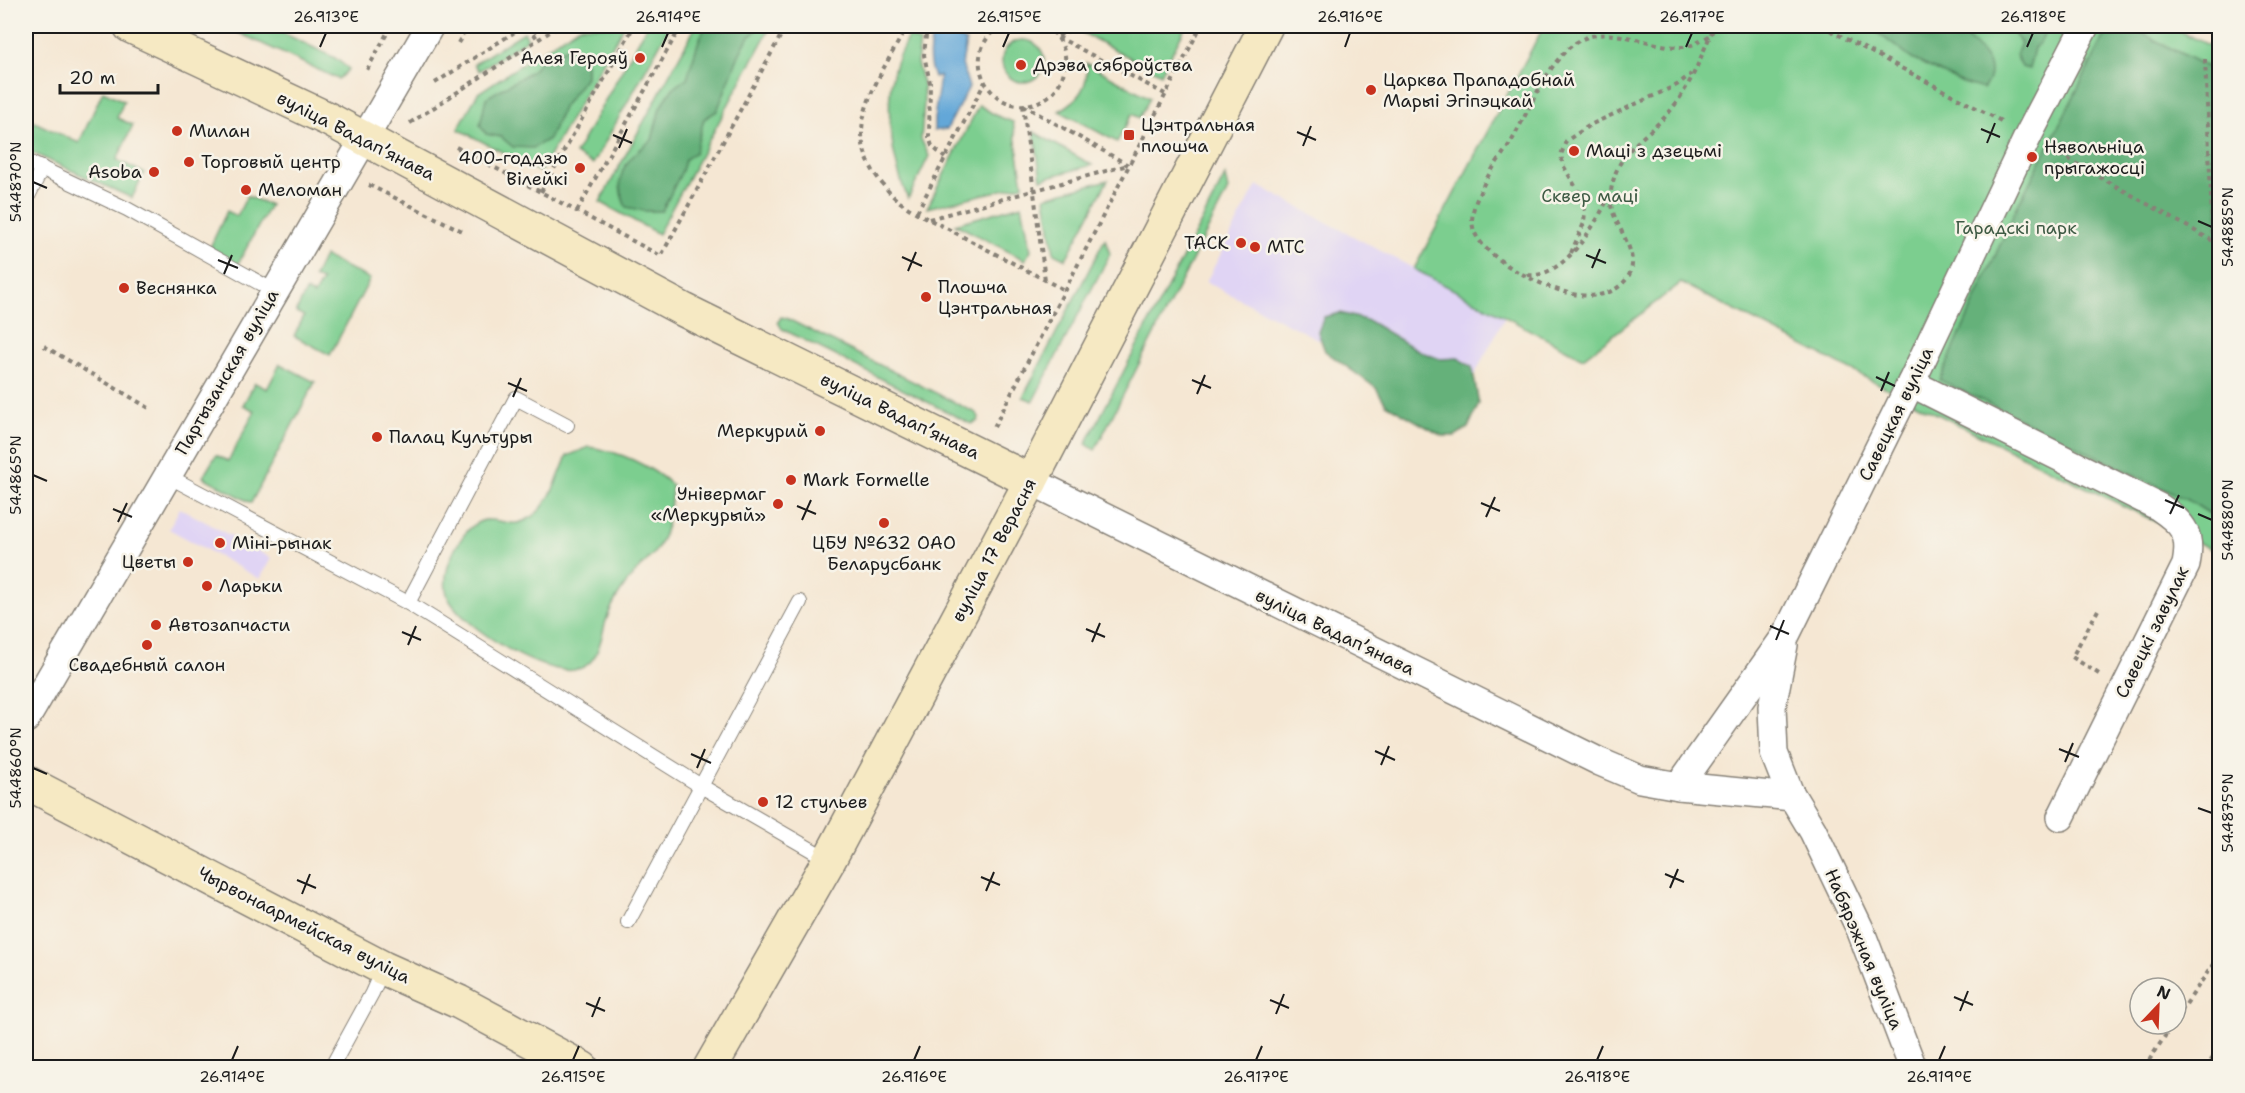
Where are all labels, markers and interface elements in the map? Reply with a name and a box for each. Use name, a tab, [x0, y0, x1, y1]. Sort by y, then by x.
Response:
text: 26.913°E	[293, 7, 359, 27]
text: 26.914°E	[635, 7, 701, 27]
text: 26.915°E	[977, 7, 1041, 27]
text: 26.916°E	[1317, 7, 1383, 27]
text: 26.917°E	[1659, 7, 1725, 27]
text: 26.918°E	[2000, 7, 2066, 27]
place label: Алея Герояў	[521, 46, 628, 70]
marker: Алея Герояў	[633, 51, 647, 65]
place label: Дрэва сяброўства	[1033, 53, 1192, 77]
scale bar	[60, 57, 158, 95]
marker: Дрэва сяброўства	[1014, 58, 1028, 72]
text: 20 m	[69, 66, 115, 90]
place label: Царква Прападобнай Марыі Эгіпэцкай	[1383, 68, 1575, 113]
marker: Царква Прападобнай Марыі Эгіпэцкай	[1364, 83, 1378, 97]
street label: вуліца Вадапʼянава	[273, 86, 439, 186]
place label: Цэнтральная плошча	[1141, 113, 1255, 158]
place label: Милан	[189, 119, 250, 143]
marker: Милан	[170, 124, 184, 138]
marker: Цэнтральная плошча	[1122, 128, 1136, 142]
place label: Нявольніца прыгажосці	[2044, 135, 2145, 180]
place label: Маці з дзецьмі	[1586, 139, 1722, 163]
text: 54.4870°N	[6, 142, 26, 222]
marker: Маці з дзецьмі	[1567, 144, 1581, 158]
place label: 400-годдзю Вілейкі	[458, 146, 568, 191]
place label: Торговый центр	[201, 150, 341, 174]
marker: Нявольніца прыгажосці	[2025, 150, 2039, 164]
marker: Торговый центр	[182, 155, 196, 169]
place label: Asoba	[88, 160, 142, 184]
marker: 400-годдзю Вілейкі	[573, 161, 587, 175]
marker: Asoba	[147, 165, 161, 179]
place label: Меломан	[258, 178, 342, 202]
marker: Меломан	[239, 183, 253, 197]
park label: Сквер маці	[1541, 184, 1639, 208]
text: 54.4885°N	[2218, 187, 2238, 267]
park label: Гарадскі парк	[1955, 216, 2077, 240]
place label: ТАСК	[1184, 231, 1229, 255]
place label: МТС	[1267, 235, 1305, 259]
marker: ТАСК	[1234, 236, 1248, 250]
marker: МТС	[1248, 240, 1262, 254]
place label: Плошча Цэнтральная	[938, 275, 1052, 320]
place label: Веснянка	[136, 276, 217, 300]
marker: Веснянка	[117, 281, 131, 295]
street label: Партызанская вуліца	[170, 285, 284, 459]
marker: Плошча Цэнтральная	[919, 290, 933, 304]
street label: Савецкая вуліца	[1853, 343, 1939, 485]
street label: вуліца Вадапʼянава	[816, 367, 984, 465]
place label: Меркурий	[717, 419, 808, 443]
marker: Меркурий	[813, 424, 827, 438]
place label: Палац Культуры	[389, 425, 533, 449]
marker: Палац Культуры	[370, 430, 384, 444]
text: 54.4865°N	[6, 435, 26, 515]
place label: Mark Formelle	[803, 468, 930, 492]
marker: Mark Formelle	[784, 473, 798, 487]
street label: вуліца 17 Верасня	[946, 474, 1042, 626]
text: 54.4880°N	[2218, 479, 2238, 561]
place label: Універмаг «Меркурый»	[651, 482, 766, 527]
marker: Універмаг «Меркурый»	[771, 497, 785, 511]
marker: ЦБУ №632 ОАО Беларусбанк	[877, 516, 891, 530]
place label: Міні-рынак	[232, 531, 332, 555]
place label: ЦБУ №632 ОАО Беларусбанк	[812, 531, 956, 576]
marker: Міні-рынак	[213, 536, 227, 550]
place label: Цветы	[122, 550, 176, 574]
marker: Цветы	[181, 555, 195, 569]
street label: Савецкі завулак	[2110, 562, 2195, 702]
place label: Ларьки	[219, 574, 283, 598]
marker: Ларьки	[200, 579, 214, 593]
street label: вуліца Вадапʼянава	[1251, 583, 1419, 681]
place label: Автозапчасти	[168, 613, 290, 637]
marker: Автозапчасти	[149, 618, 163, 632]
marker: Свадебный салон	[140, 638, 154, 652]
place label: Свадебный салон	[69, 653, 225, 677]
text: 54.4860°N	[6, 727, 26, 809]
text: 54.4875°N	[2218, 773, 2238, 853]
place label: 12 стульев	[775, 790, 867, 814]
marker: 12 стульев	[756, 795, 770, 809]
street label: Чырвонаармейская вуліца	[194, 861, 414, 989]
street label: Набярэжная вуліца	[1819, 865, 1909, 1033]
north arrow	[2128, 976, 2188, 1036]
text: N	[2154, 981, 2174, 1005]
text: 26.914°E	[199, 1067, 265, 1087]
text: 26.915°E	[541, 1067, 605, 1087]
text: 26.916°E	[881, 1067, 947, 1087]
text: 26.917°E	[1223, 1067, 1289, 1087]
text: 26.918°E	[1564, 1067, 1630, 1087]
text: 26.919°E	[1906, 1067, 1972, 1087]

